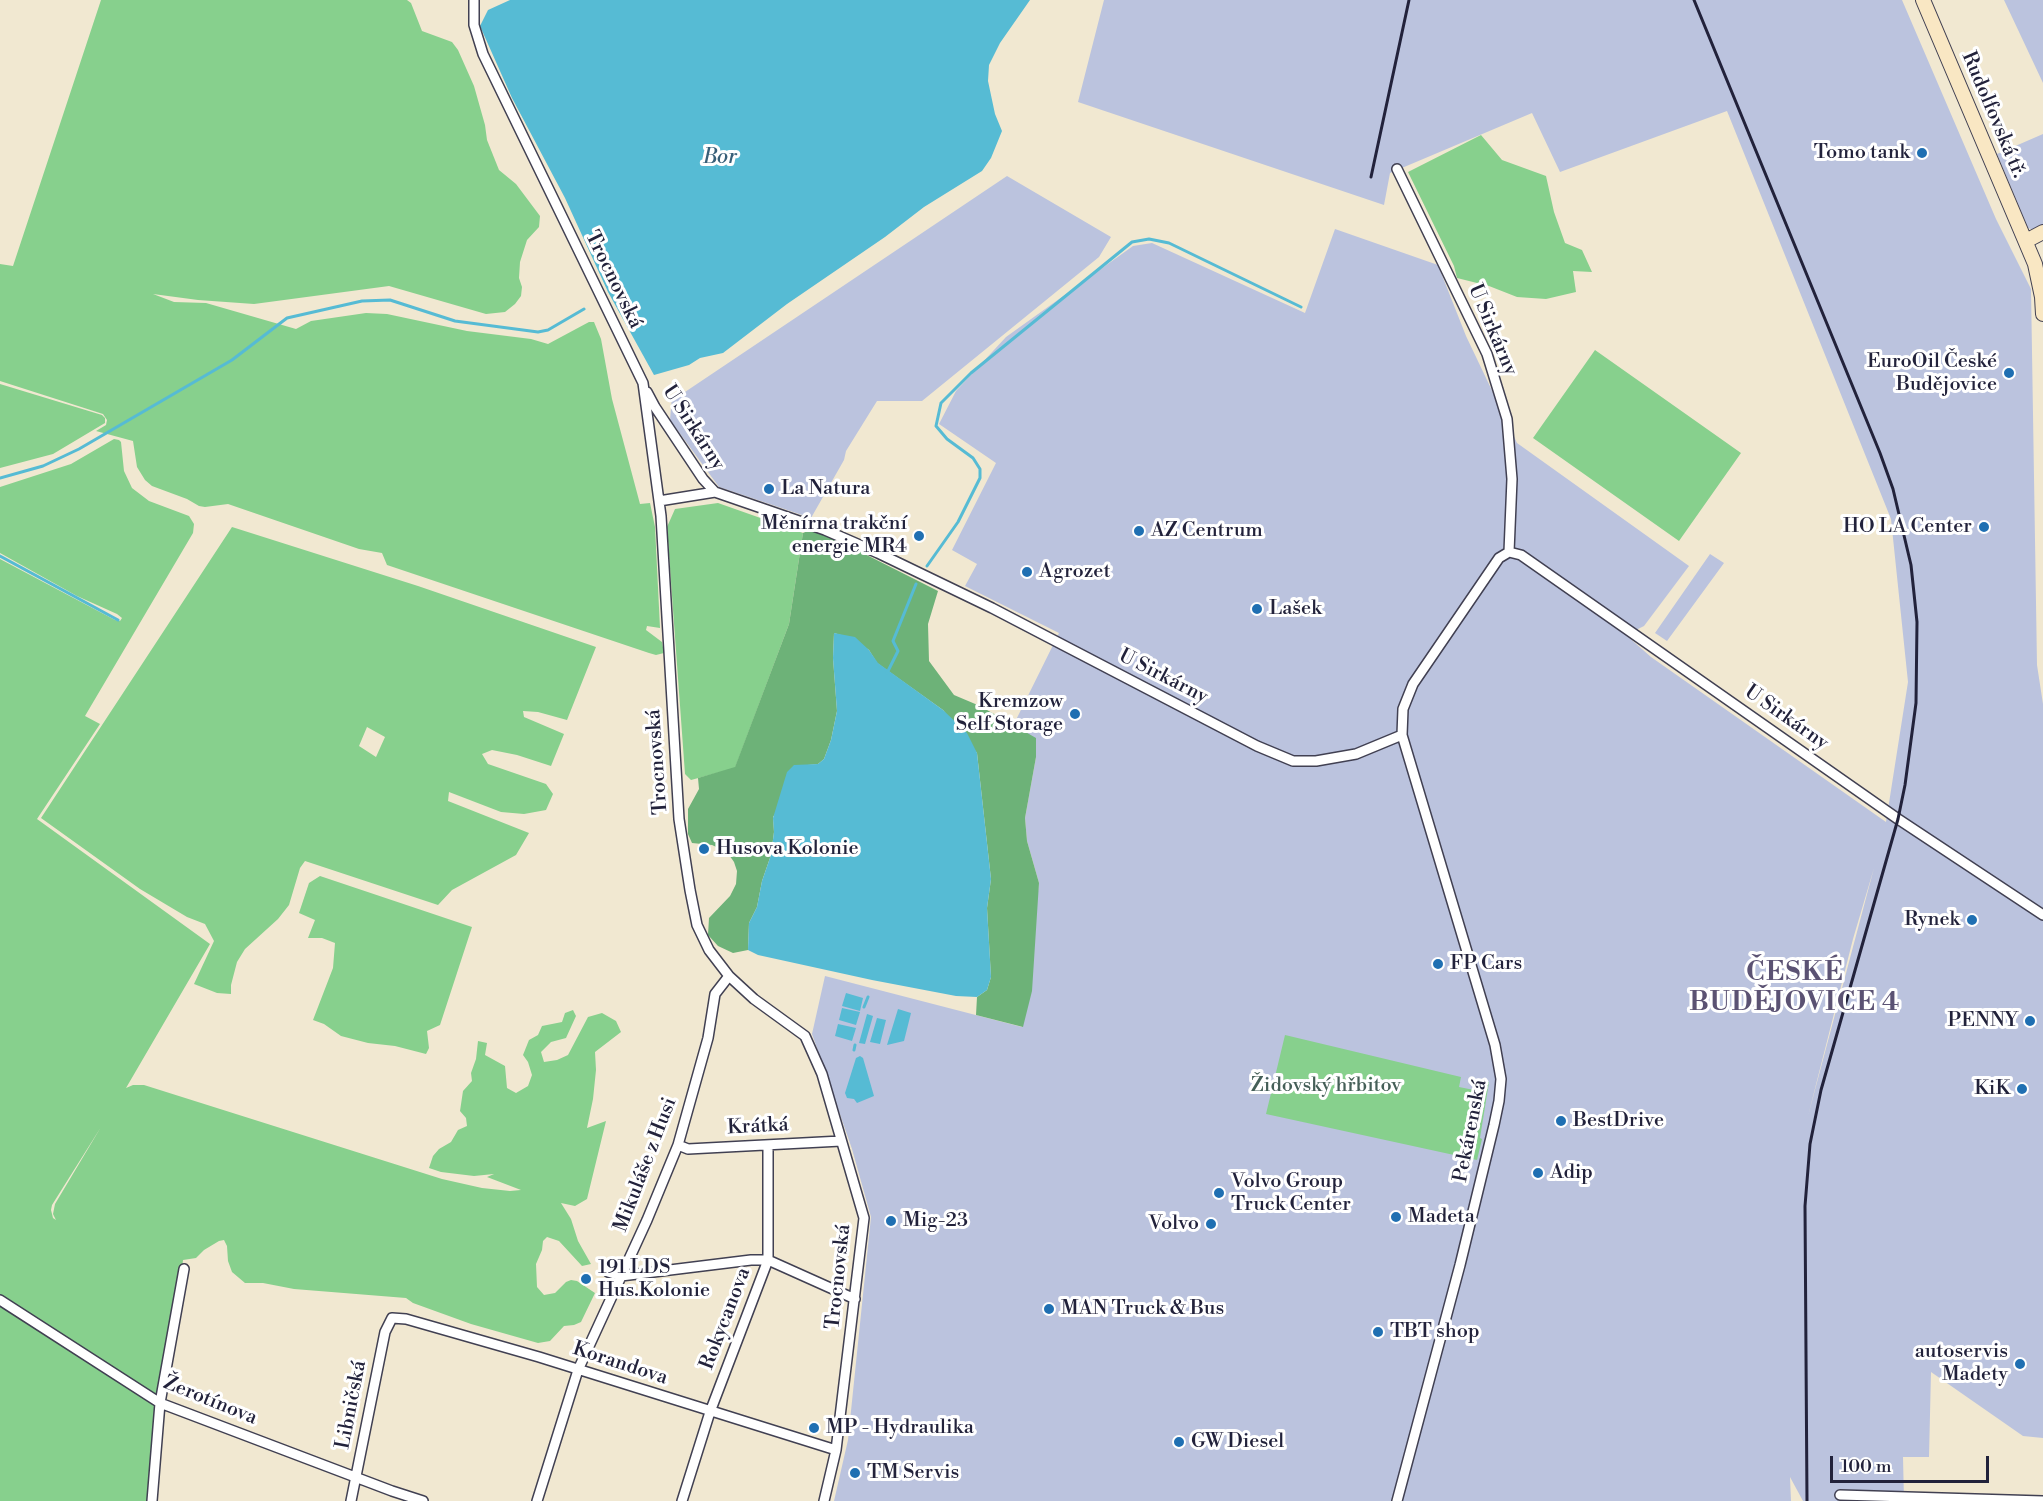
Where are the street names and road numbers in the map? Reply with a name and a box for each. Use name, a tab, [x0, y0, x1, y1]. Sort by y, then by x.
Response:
street label: Rudolfovská tř.	[1956, 48, 2030, 182]
street label: Trocnovská	[579, 227, 647, 333]
street label: U Sirkárny	[1462, 281, 1522, 379]
street label: U Sirkárny	[657, 381, 729, 475]
street label: U Sirkárny	[1114, 644, 1212, 710]
street label: U Sirkárny	[1739, 680, 1833, 756]
street label: Trocnovská	[642, 708, 674, 816]
street label: Pekárenská	[1449, 1078, 1493, 1184]
street label: Mikuláše z Husi	[609, 1094, 683, 1236]
street label: Krátká	[727, 1113, 789, 1141]
street label: Trocnovská	[822, 1223, 856, 1331]
street label: Rokycanova	[696, 1265, 756, 1373]
street label: Korandova	[569, 1337, 671, 1391]
street label: Libničská	[332, 1359, 372, 1451]
street label: Žerotínova	[160, 1371, 260, 1431]

